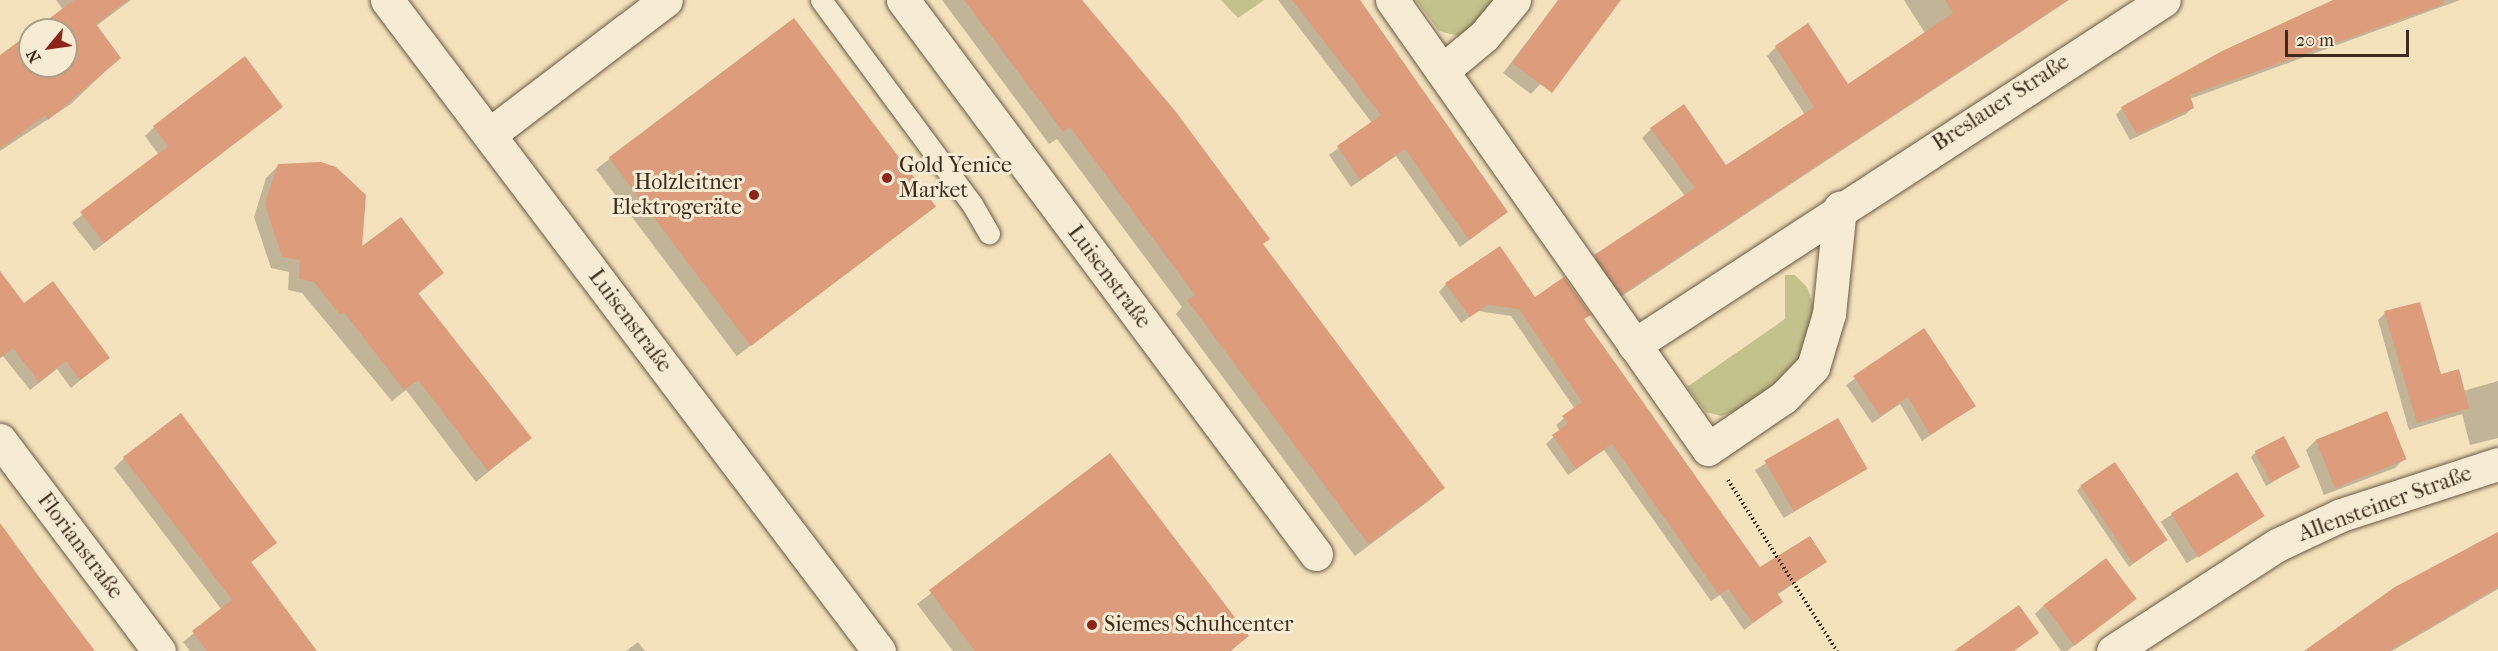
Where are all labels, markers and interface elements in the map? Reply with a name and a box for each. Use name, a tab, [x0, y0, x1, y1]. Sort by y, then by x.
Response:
north arrow	[18, 18, 78, 78]
scale bar	[2288, 18, 2412, 56]
text: 20 m	[2296, 30, 2334, 51]
text: N	[22, 46, 45, 66]
street label: Breslauer Straße	[1928, 49, 2074, 157]
place label: Gold Yenice Market	[899, 152, 1012, 204]
place label: Holzleitner Elektrogeräte	[611, 169, 742, 220]
marker: Gold Yenice Market	[880, 171, 894, 185]
marker: Holzleitner Elektrogeräte	[747, 188, 761, 202]
street label: Luisenstraße	[1062, 220, 1156, 334]
street label: Luisenstraße	[583, 264, 677, 378]
street label: Allensteiner Straße	[2295, 460, 2475, 548]
street label: Florianstraße	[31, 488, 129, 604]
place label: Siemes Schuhcenter	[1104, 612, 1293, 638]
marker: Siemes Schuhcenter	[1085, 618, 1099, 632]

